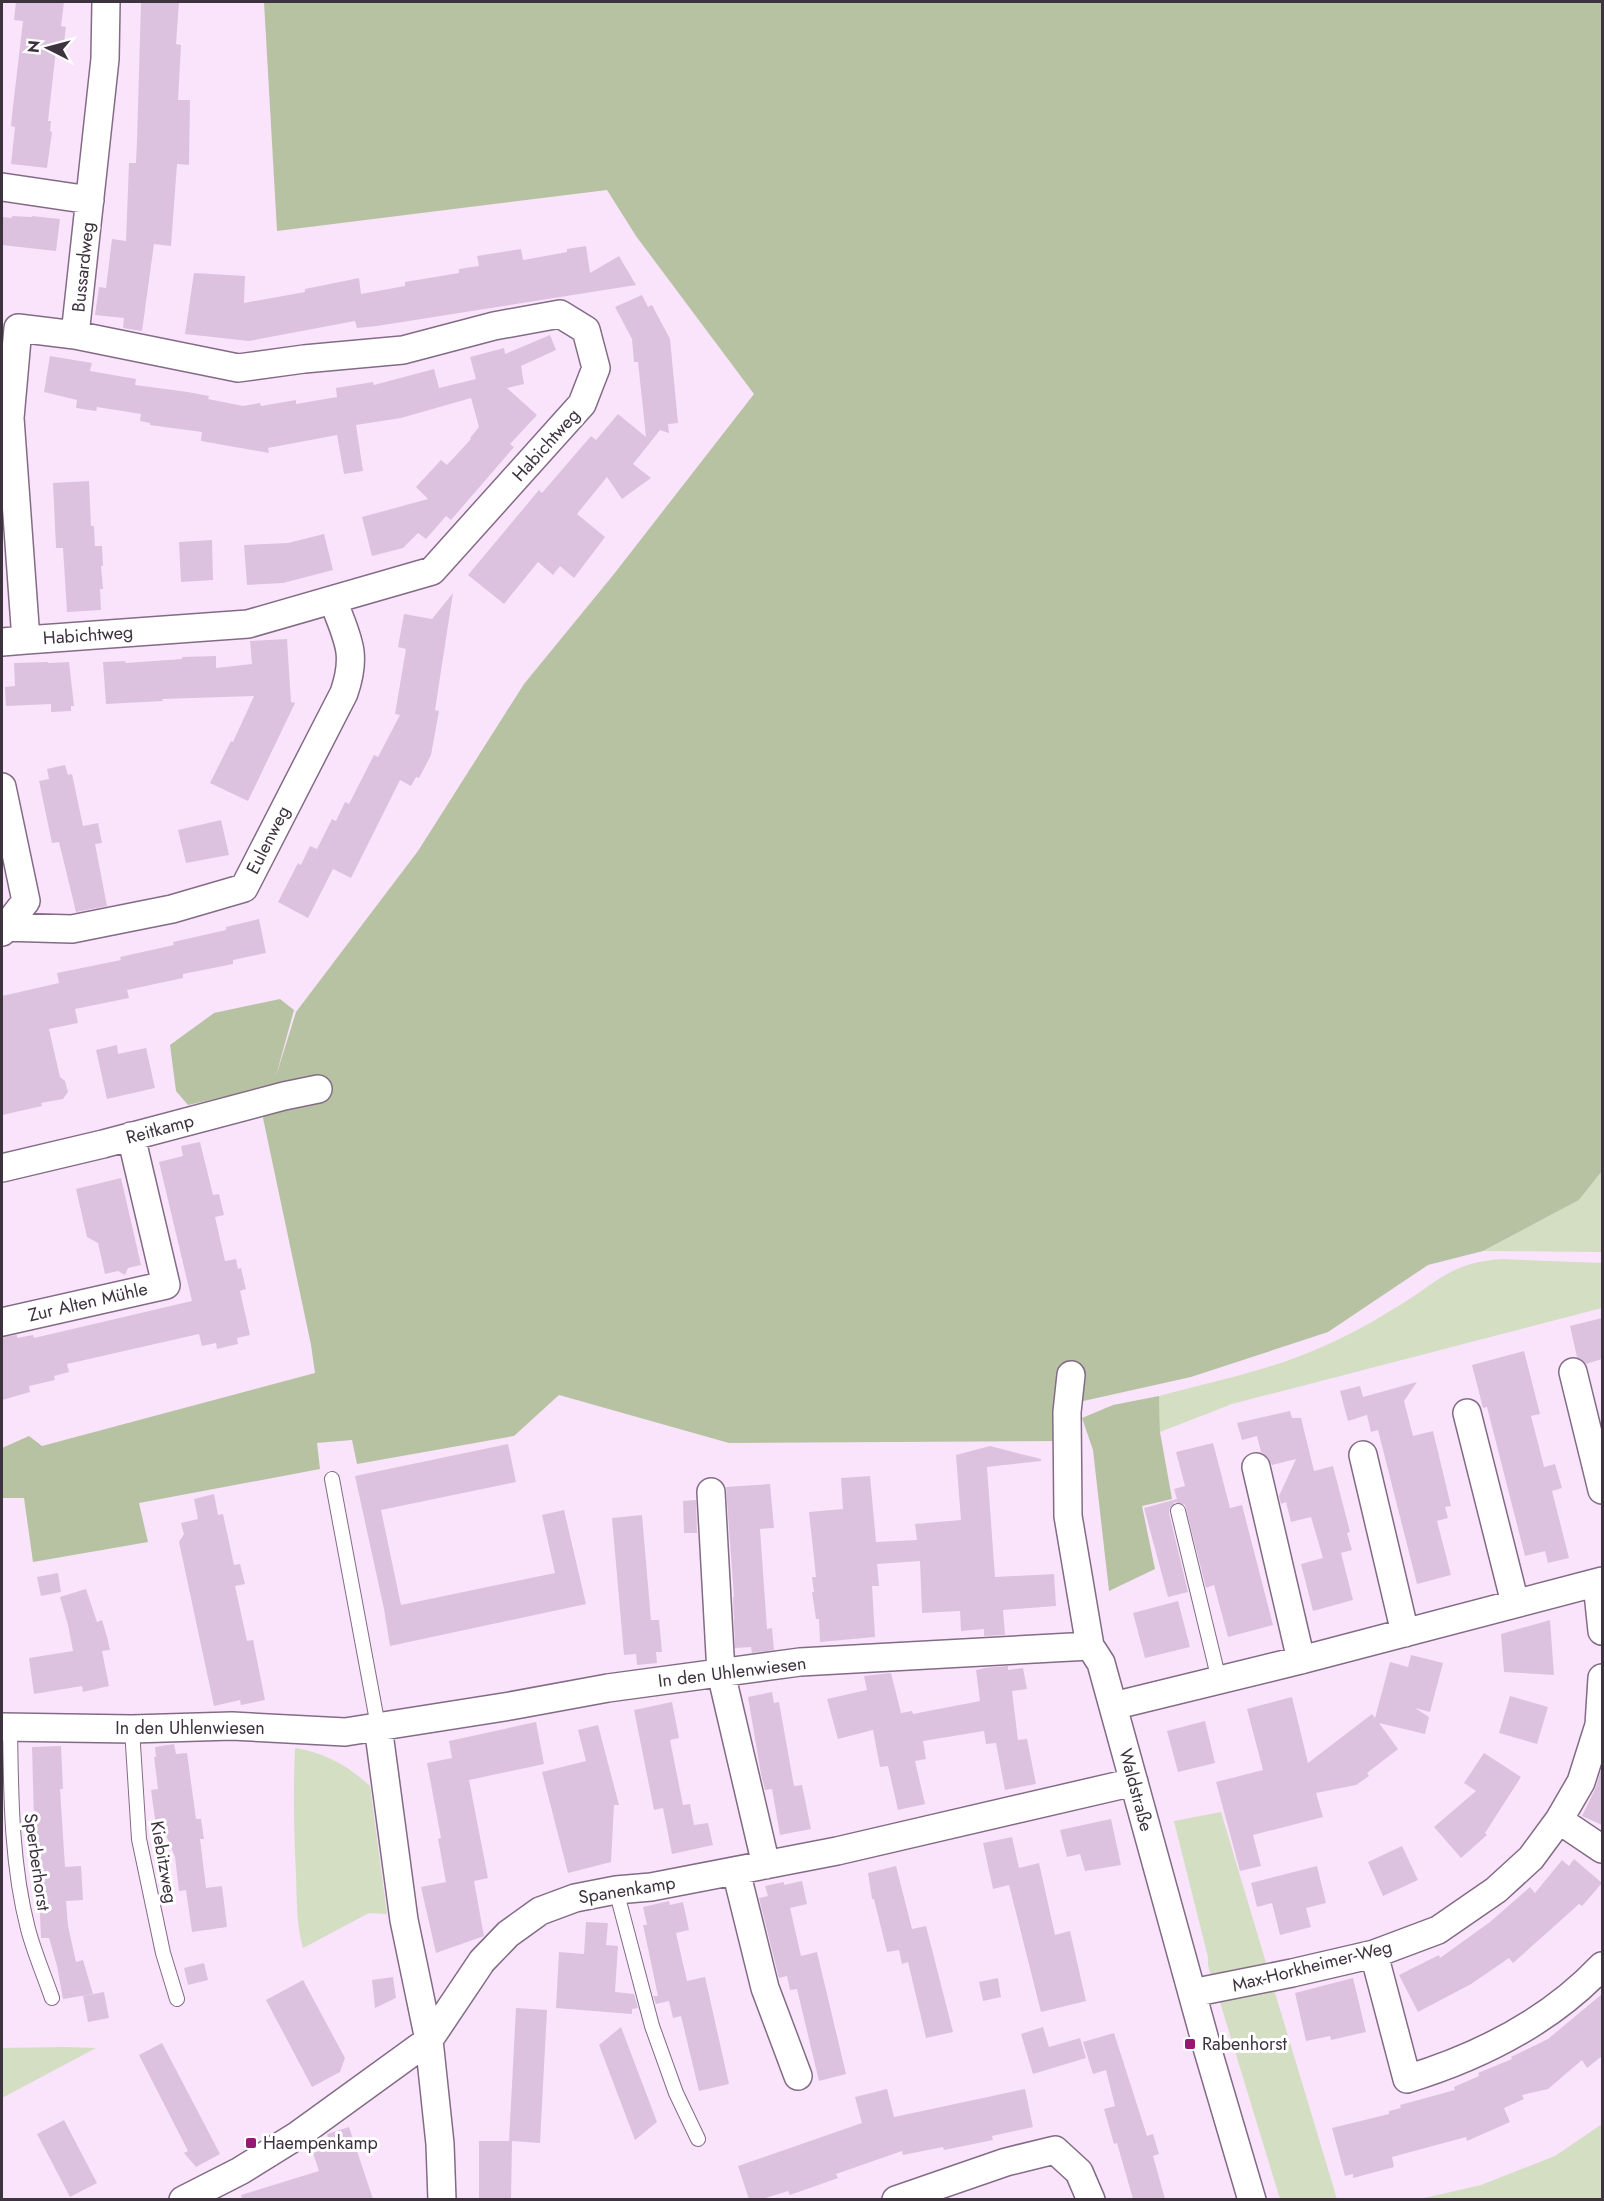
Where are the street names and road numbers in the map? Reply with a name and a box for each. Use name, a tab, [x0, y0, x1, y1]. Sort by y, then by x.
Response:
street label: Bussardweg	[65, 221, 101, 313]
street label: Habichtweg	[506, 403, 586, 487]
street label: Habichtweg	[42, 619, 134, 651]
street label: Eulenweg	[240, 801, 296, 879]
street label: Reitkamp	[123, 1107, 197, 1151]
street label: Zur Alten Mühle	[26, 1276, 150, 1328]
street label: In den Uhlenwiesen	[656, 1650, 808, 1694]
street label: In den Uhlenwiesen	[115, 1715, 265, 1741]
street label: Waldstraße	[1112, 1746, 1160, 1834]
street label: Sperberhorst	[17, 1812, 57, 1913]
street label: Kiebitzweg	[144, 1819, 184, 1905]
street label: Spanenkamp	[577, 1870, 677, 1910]
street label: Max-Horkheimer-Weg	[1229, 1934, 1395, 1998]

